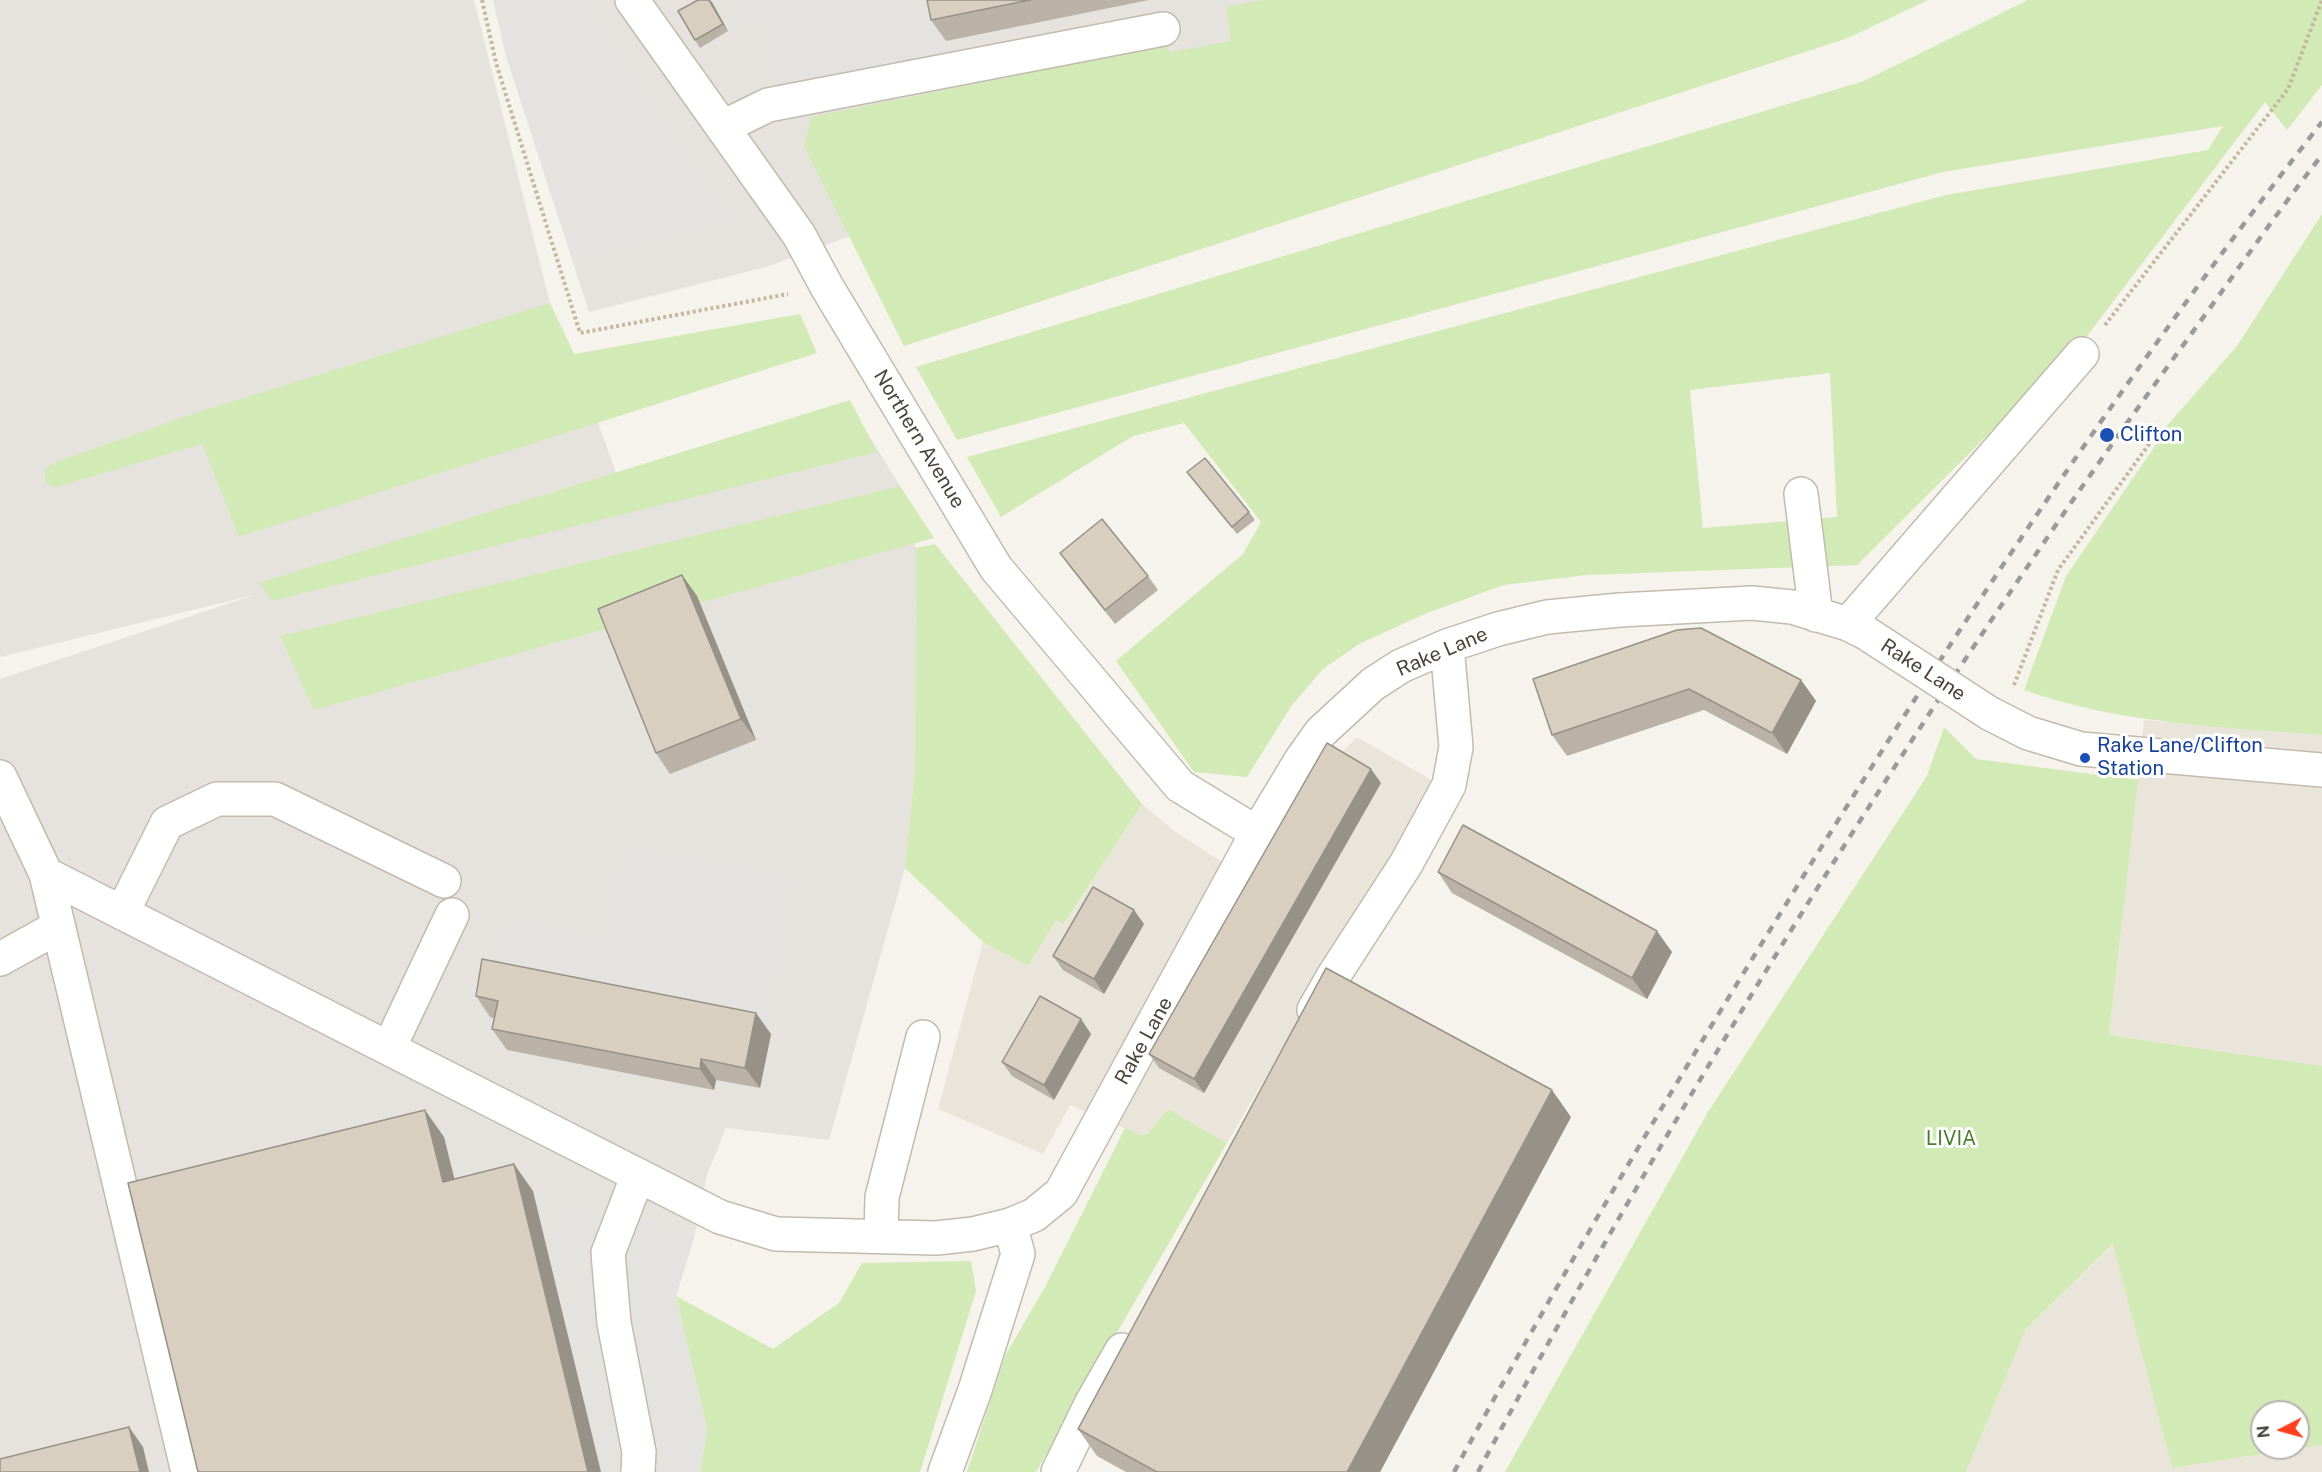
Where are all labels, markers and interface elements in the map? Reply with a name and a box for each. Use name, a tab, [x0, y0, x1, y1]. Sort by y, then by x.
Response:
street label: Northern Avenue	[868, 365, 970, 513]
place label: Clifton	[2120, 423, 2182, 447]
marker: Clifton	[2098, 426, 2116, 444]
street label: Rake Lane	[1393, 622, 1491, 682]
street label: Rake Lane	[1876, 634, 1970, 706]
place label: Rake Lane/Clifton Station	[2097, 734, 2263, 781]
marker: Rake Lane/Clifton Station	[2078, 751, 2092, 765]
street label: Rake Lane	[1110, 993, 1178, 1089]
park label: LIVIA	[1926, 1127, 1976, 1151]
north arrow	[2250, 1400, 2310, 1460]
text: N	[2253, 1425, 2274, 1439]

